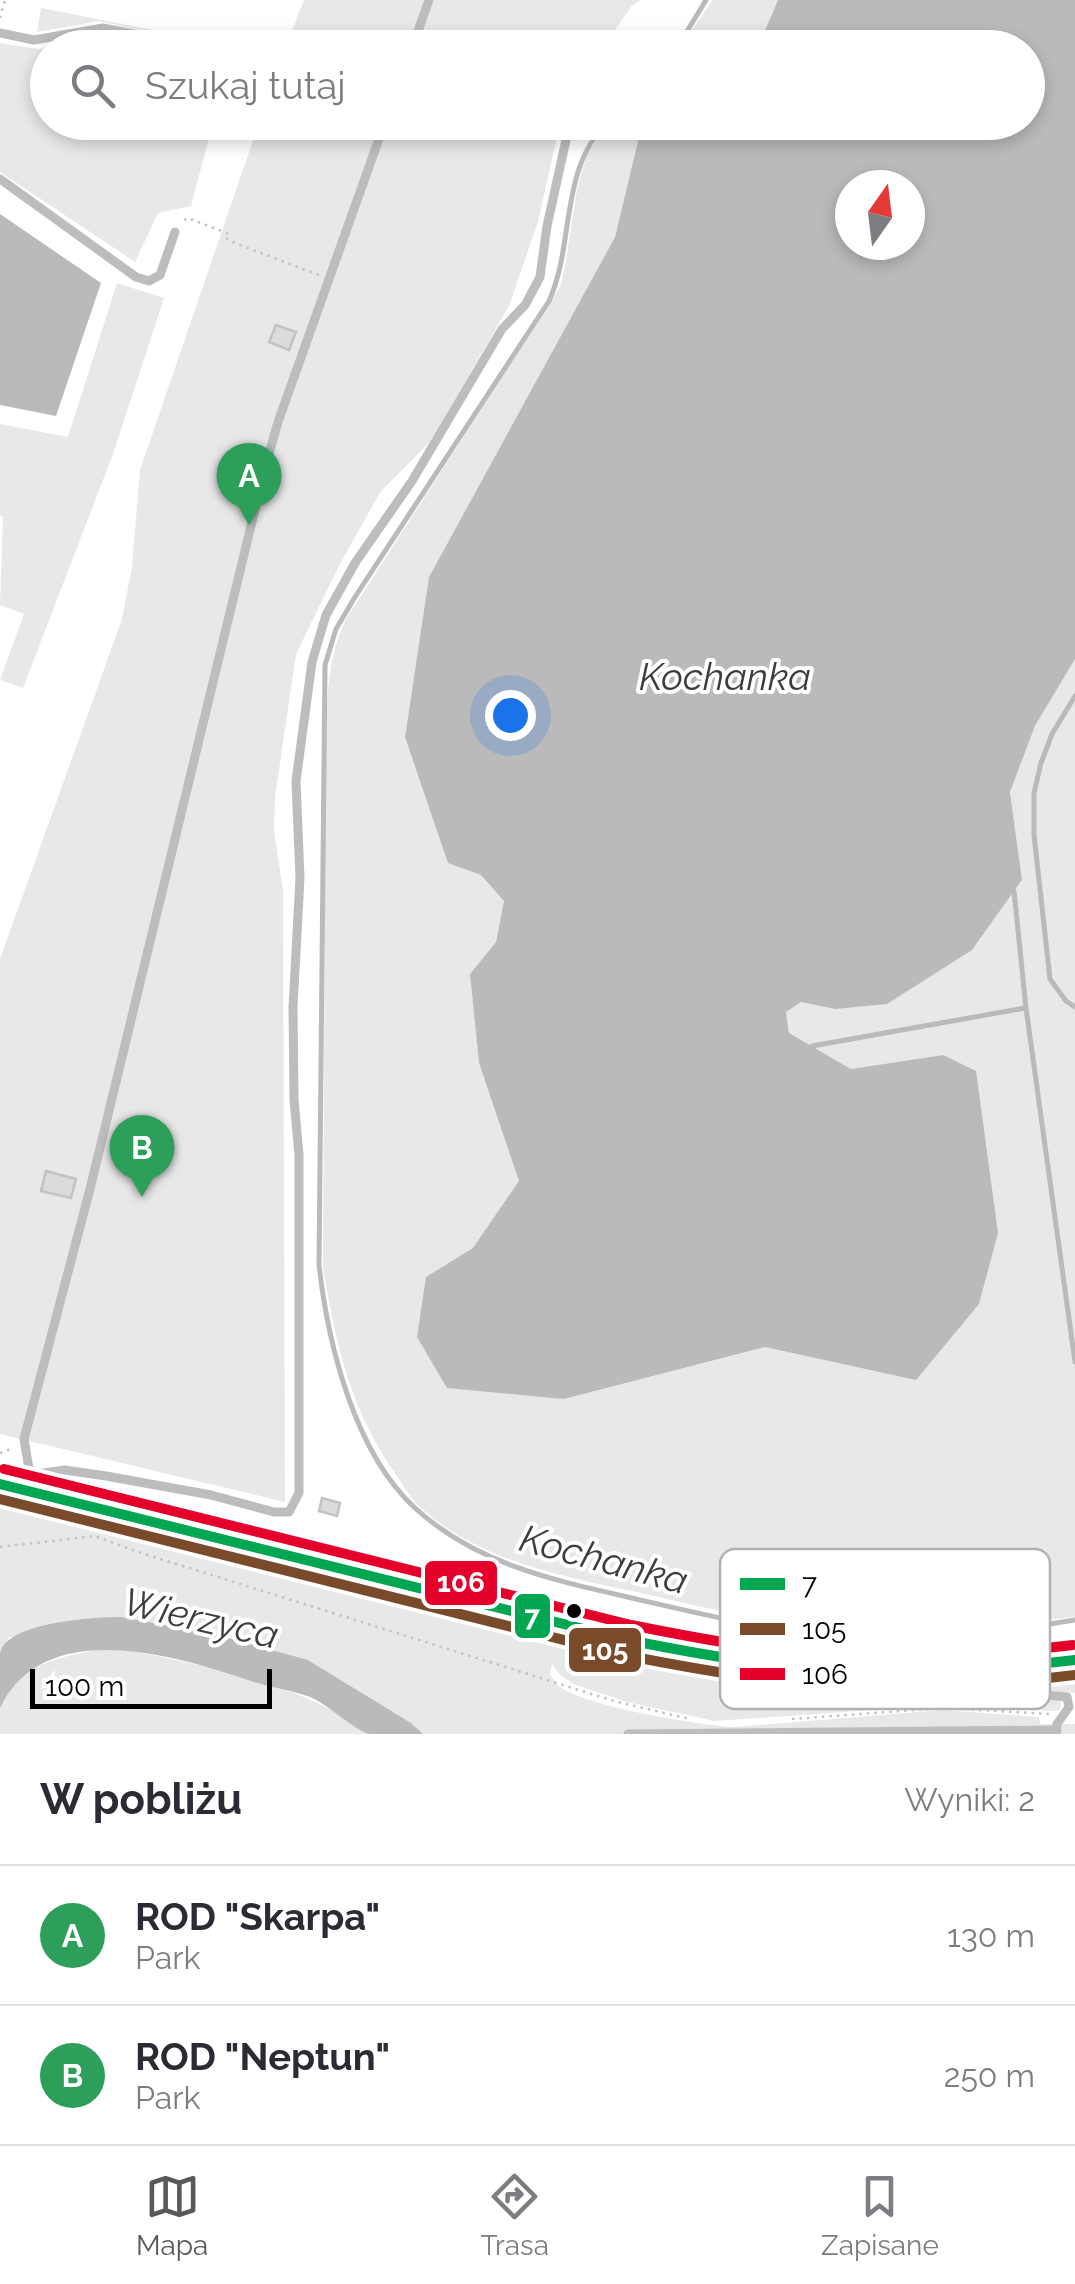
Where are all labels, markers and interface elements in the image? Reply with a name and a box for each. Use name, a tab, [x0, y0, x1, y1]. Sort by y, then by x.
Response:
search box	[30, 30, 1045, 140]
icon: search	[65, 58, 120, 113]
text: Szukaj tutaj	[145, 63, 346, 108]
north arrow	[835, 170, 925, 260]
pin: A	[216, 442, 282, 525]
water label: Kochanka	[639, 654, 811, 699]
your location	[485, 690, 536, 741]
pin: B	[110, 1114, 174, 1197]
water label: Kochanka	[515, 1515, 693, 1603]
legend	[720, 1549, 1050, 1709]
line badge: 106	[423, 1559, 499, 1607]
text: 106	[437, 1566, 485, 1599]
text: 7	[802, 1568, 817, 1601]
water label: Wierzyca	[119, 1578, 283, 1658]
line badge: 7	[513, 1592, 552, 1640]
text: 7	[524, 1600, 540, 1633]
unlabelled marker	[564, 1601, 584, 1621]
text: 105	[802, 1613, 846, 1646]
line badge: 105	[567, 1626, 643, 1674]
text: 105	[582, 1634, 628, 1667]
text: 106	[802, 1658, 848, 1691]
scale bar	[30, 1664, 272, 1708]
text: 100 m	[45, 1670, 124, 1703]
text: W pobliżu	[40, 1775, 242, 1824]
text: Wyniki: 2	[904, 1781, 1035, 1818]
text: ROD "Skarpa"	[135, 1894, 380, 1939]
text: A	[62, 1917, 83, 1954]
text: 130 m	[947, 1917, 1035, 1954]
text: Park	[135, 1939, 200, 1976]
text: ROD "Neptun"	[135, 2034, 390, 2079]
text: B	[62, 2057, 83, 2094]
text: 250 m	[944, 2057, 1035, 2094]
text: Park	[135, 2079, 200, 2116]
tab: Mapa	[136, 2169, 208, 2262]
tab: Trasa	[481, 2169, 549, 2262]
tab: Zapisane	[821, 2169, 939, 2262]

